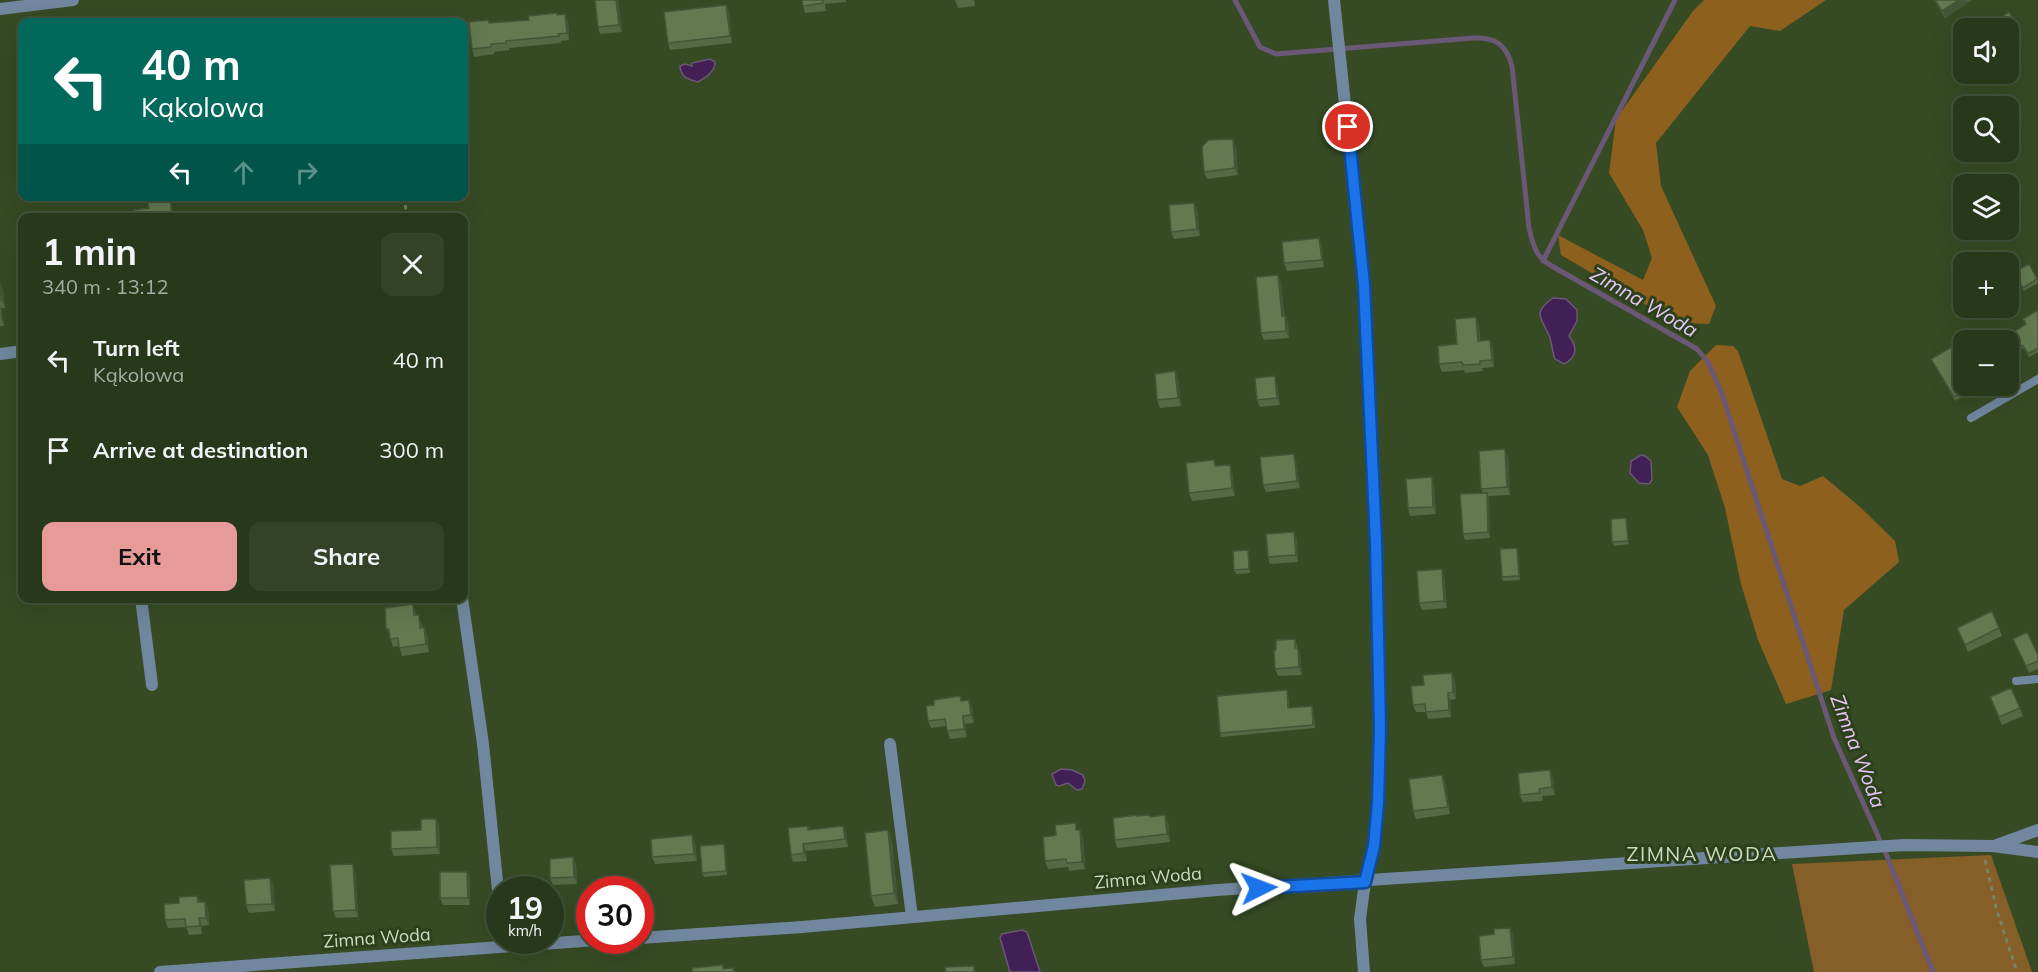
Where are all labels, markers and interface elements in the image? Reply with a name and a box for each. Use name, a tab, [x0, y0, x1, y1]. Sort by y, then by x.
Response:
map controls	[1953, 18, 2019, 396]
button: sound	[1953, 18, 2019, 84]
text: 40 m	[141, 38, 241, 91]
icon: left	[42, 42, 120, 120]
text: Kąkolowa	[141, 90, 264, 124]
button: search	[1953, 96, 2019, 162]
pin	[1322, 101, 1373, 152]
icon: arrive	[1331, 110, 1364, 143]
icon: left	[164, 156, 197, 189]
icon: ahead	[227, 156, 260, 189]
icon: right	[290, 156, 323, 189]
button: layers	[1953, 174, 2019, 240]
text: 1 min	[42, 229, 137, 274]
button: close	[381, 233, 444, 296]
button: +	[1953, 252, 2019, 318]
water label: Zimna Woda	[1586, 261, 1702, 342]
text: 340 m · 13:12	[42, 274, 168, 299]
button: −	[1953, 330, 2019, 396]
text: Turn left	[93, 334, 180, 362]
icon: left	[42, 344, 75, 377]
text: 40 m	[393, 346, 444, 374]
text: Kąkolowa	[93, 362, 184, 387]
icon: arrive	[42, 434, 75, 467]
text: Arrive at destination	[93, 436, 308, 464]
text: 300 m	[379, 436, 444, 464]
button: Exit	[42, 522, 237, 591]
button: Share	[249, 522, 444, 591]
water label: Zimna Woda	[1825, 690, 1892, 811]
district label: ZIMNA WODA	[1627, 841, 1777, 866]
position arrow	[1227, 856, 1291, 920]
street label: Zimna Woda	[1093, 861, 1203, 894]
speed limit sign: 30	[576, 876, 654, 954]
text: 19	[507, 889, 543, 927]
text: km/h	[508, 921, 542, 940]
street label: Zimna Woda	[322, 922, 431, 953]

